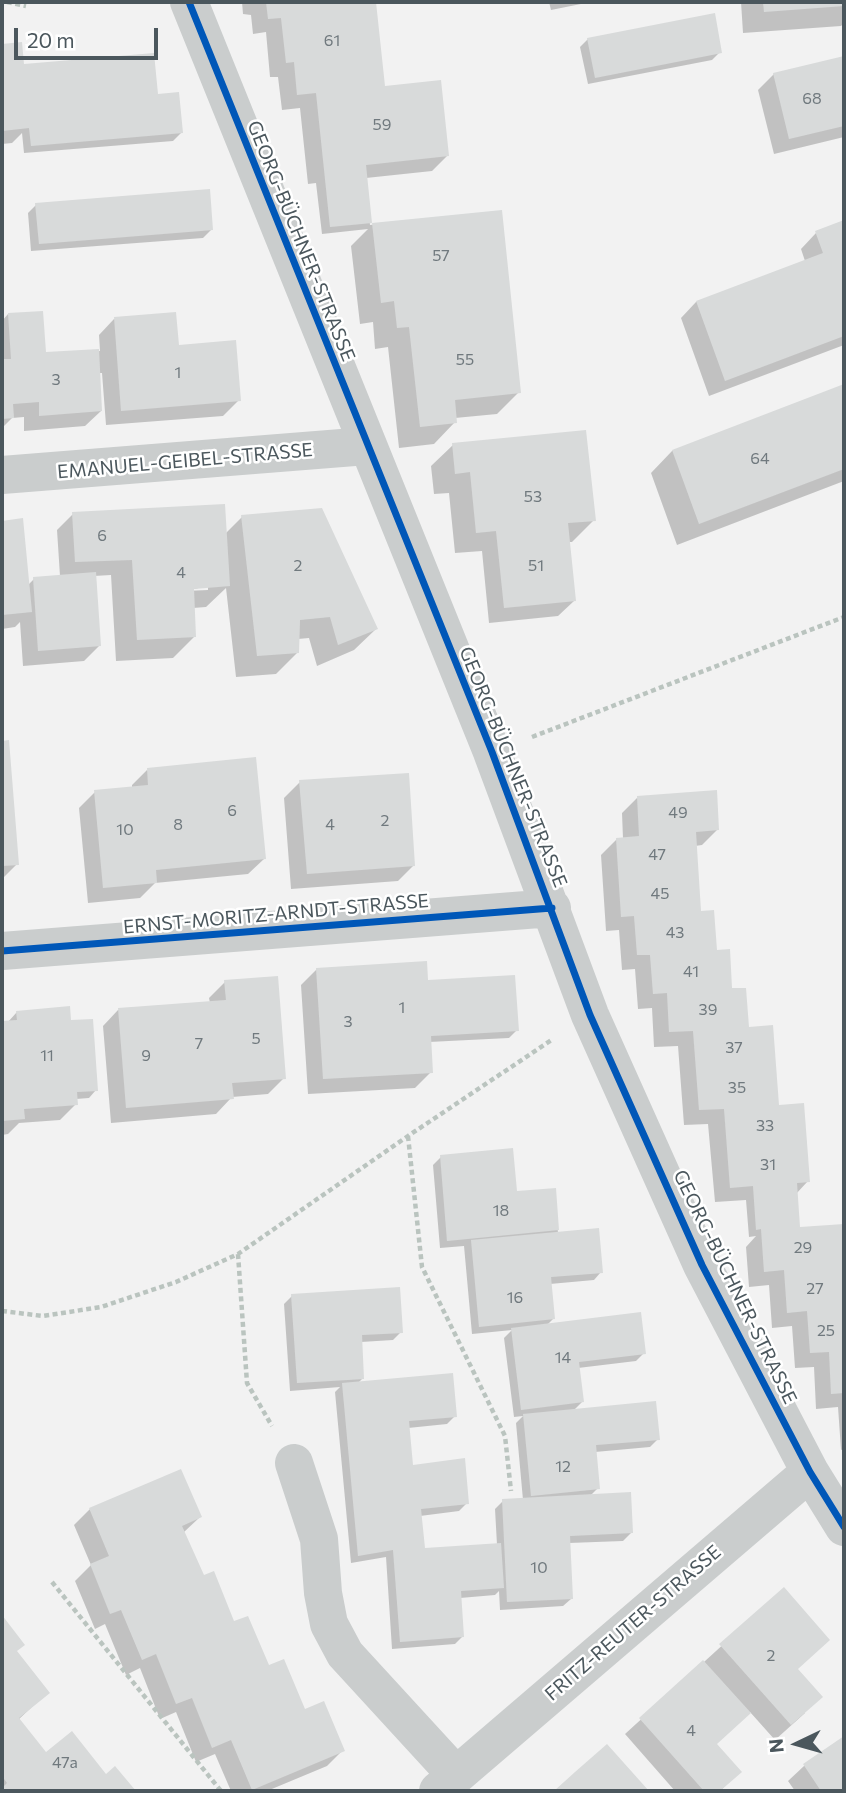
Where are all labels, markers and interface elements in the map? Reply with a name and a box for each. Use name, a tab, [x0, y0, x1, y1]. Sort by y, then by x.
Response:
scale bar	[18, 14, 161, 58]
text: 20 m	[27, 27, 75, 52]
house number: 61	[324, 31, 340, 51]
house number: 68	[802, 89, 822, 109]
house number: 59	[373, 115, 391, 135]
street label: GEORG-BÜCHNER-STRASSE	[242, 117, 360, 365]
house number: 57	[432, 246, 450, 266]
house number: 55	[456, 350, 474, 370]
house number: 1	[175, 363, 181, 383]
house number: 3	[51, 370, 61, 390]
street label: EMANUEL-GEIBEL-STRASSE	[56, 438, 314, 484]
house number: 64	[750, 449, 770, 469]
house number: 53	[524, 487, 542, 507]
house number: 6	[97, 526, 107, 546]
house number: 2	[294, 556, 302, 576]
house number: 51	[528, 556, 544, 576]
house number: 4	[176, 563, 186, 583]
street label: GEORG-BÜCHNER-STRASSE	[454, 643, 572, 891]
house number: 6	[227, 801, 237, 821]
house number: 49	[668, 803, 688, 823]
house number: 2	[381, 811, 389, 831]
house number: 8	[173, 815, 183, 835]
house number: 4	[325, 815, 335, 835]
house number: 10	[116, 820, 134, 840]
house number: 47	[648, 845, 666, 865]
house number: 45	[651, 884, 669, 904]
street label: ERNST-MORITZ-ARNDT-STRASSE	[122, 889, 430, 939]
house number: 43	[666, 923, 684, 943]
house number: 41	[683, 962, 699, 982]
house number: 1	[399, 998, 405, 1018]
house number: 39	[699, 1000, 717, 1020]
house number: 3	[343, 1012, 353, 1032]
house number: 5	[251, 1029, 261, 1049]
house number: 7	[195, 1034, 203, 1054]
house number: 37	[725, 1038, 743, 1058]
house number: 11	[40, 1046, 54, 1066]
house number: 9	[141, 1046, 151, 1066]
house number: 35	[728, 1078, 746, 1098]
house number: 33	[756, 1116, 774, 1136]
house number: 31	[760, 1155, 776, 1175]
street label: GEORG-BÜCHNER-STRASSE	[668, 1166, 802, 1408]
house number: 18	[493, 1201, 509, 1221]
house number: 29	[794, 1238, 812, 1258]
house number: 27	[806, 1279, 824, 1299]
house number: 16	[507, 1288, 523, 1308]
house number: 25	[817, 1321, 835, 1341]
house number: 14	[555, 1348, 571, 1368]
house number: 12	[555, 1457, 571, 1477]
street label: FRITZ-REUTER-STRASSE	[540, 1540, 726, 1706]
house number: 10	[530, 1558, 548, 1578]
house number: 2	[767, 1646, 775, 1666]
north arrow	[762, 1709, 832, 1779]
house number: 4	[686, 1721, 696, 1741]
text: N	[764, 1738, 788, 1754]
house number: 47a	[52, 1753, 78, 1773]

